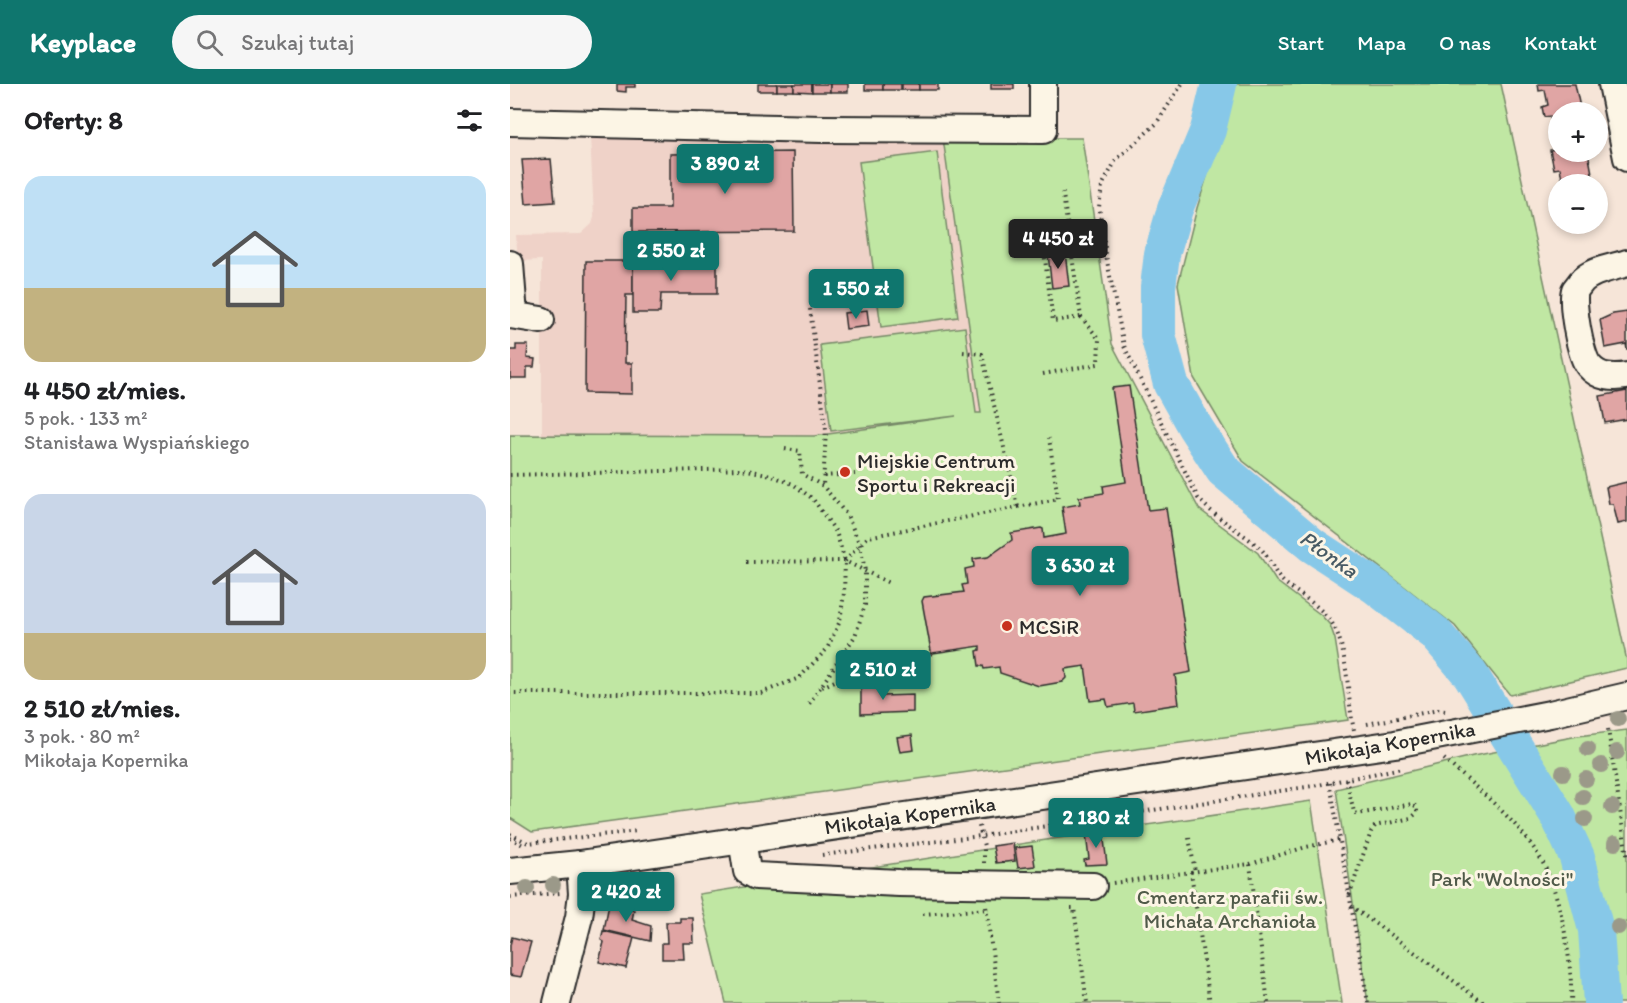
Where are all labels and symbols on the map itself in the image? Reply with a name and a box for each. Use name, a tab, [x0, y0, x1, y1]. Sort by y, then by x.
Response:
pin: 3 890 zł	[663, 144, 787, 195]
pin: 4 450 zł	[996, 219, 1120, 270]
pin: 2 550 zł	[609, 231, 733, 282]
pin: 1 550 zł	[794, 269, 918, 320]
place label: Miejskie Centrum Sportu i Rekreacji	[857, 448, 1016, 497]
marker: Miejskie Centrum Sportu i Rekreacji	[838, 465, 852, 479]
water label: Płonka	[1295, 524, 1364, 584]
pin: 3 630 zł	[1018, 546, 1142, 597]
place label: MCSiR	[1019, 614, 1079, 639]
marker: MCSiR	[1000, 619, 1014, 633]
pin: 2 510 zł	[821, 650, 945, 701]
street label: Mikołaja Kopernika	[1303, 716, 1477, 770]
street label: Mikołaja Kopernika	[823, 791, 997, 839]
pin: 2 180 zł	[1034, 798, 1158, 849]
park label: Park "Wolności"	[1431, 866, 1573, 891]
pin: 2 420 zł	[564, 872, 688, 923]
park label: Cmentarz parafii św. Michała Archanioła	[1137, 884, 1323, 933]

